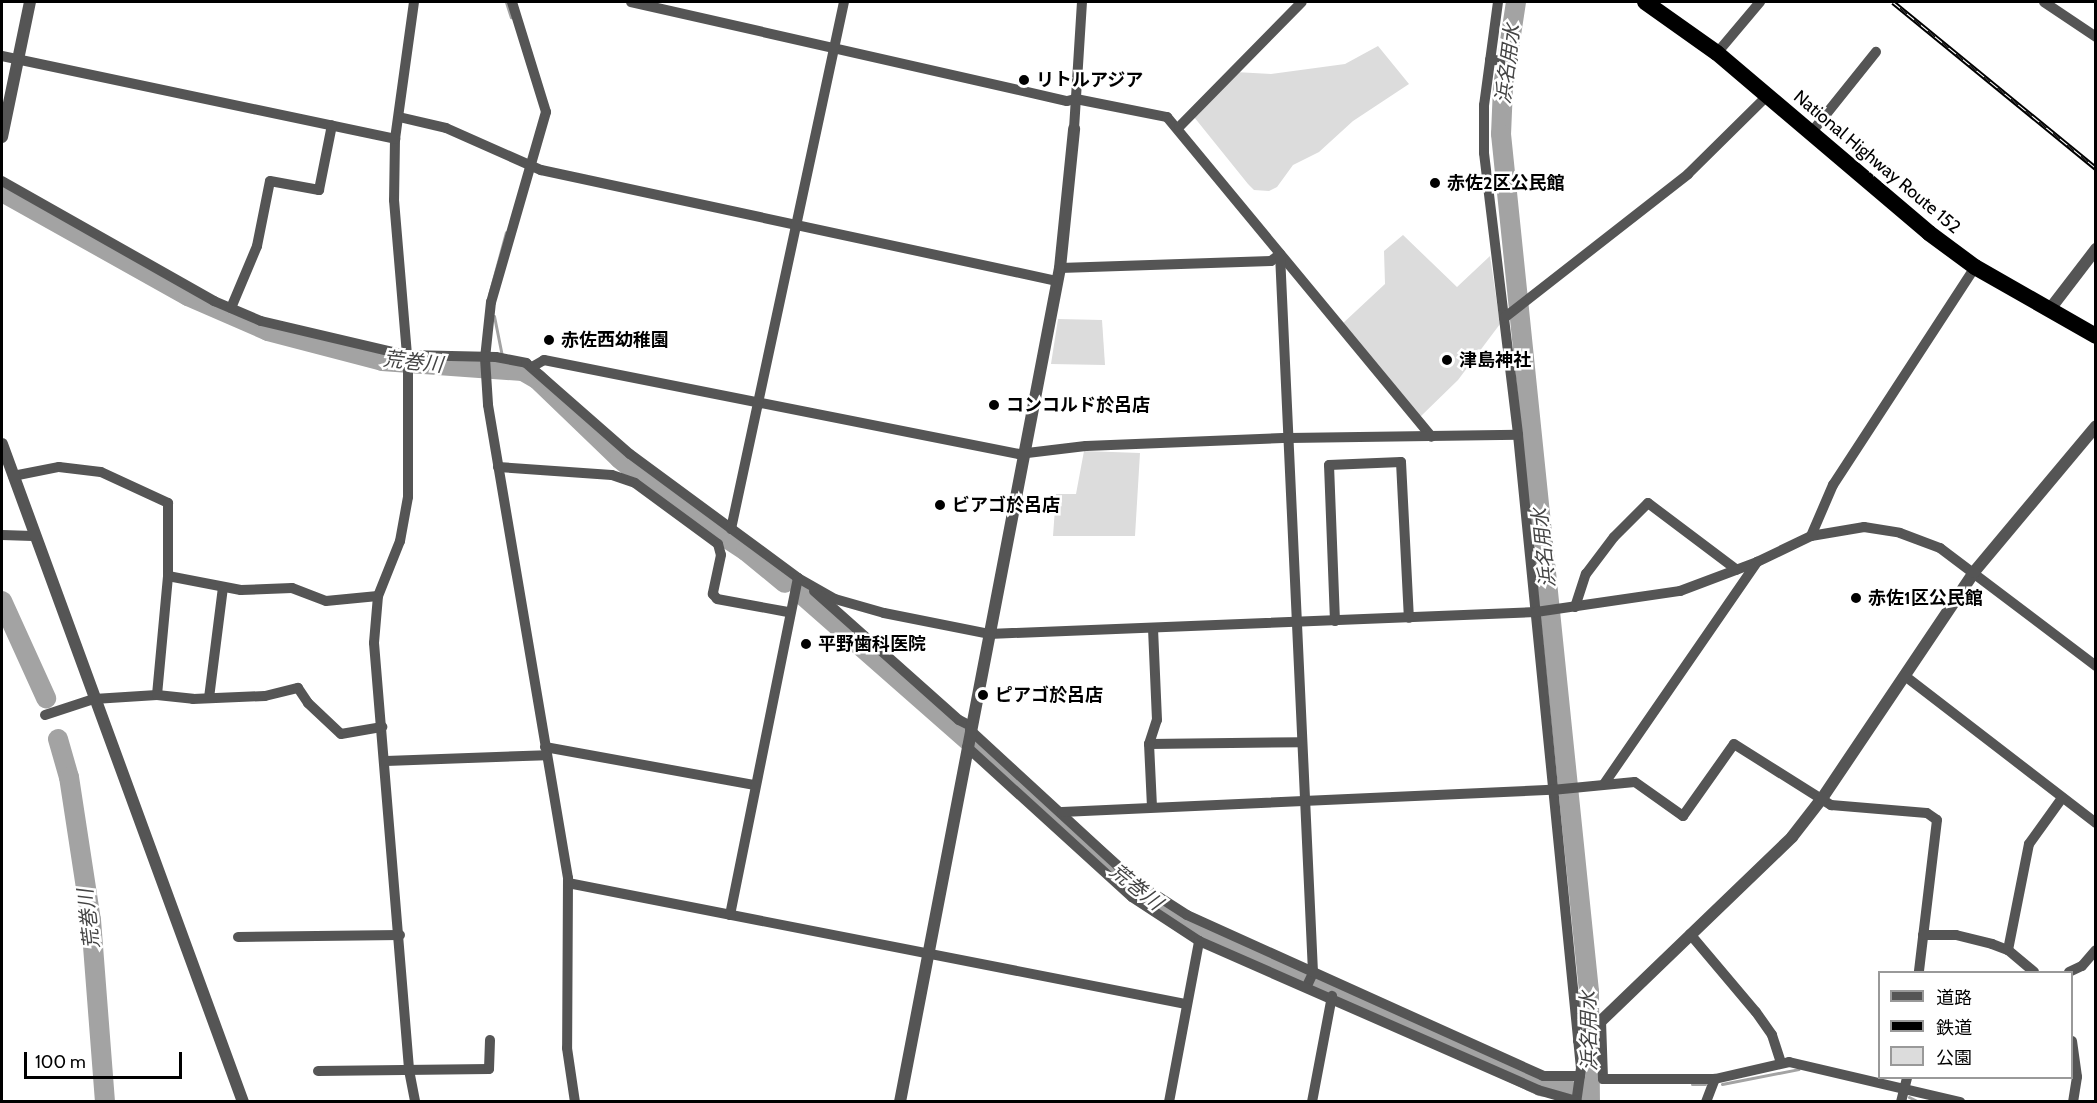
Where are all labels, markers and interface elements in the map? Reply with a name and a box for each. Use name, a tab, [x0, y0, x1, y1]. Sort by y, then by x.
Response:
water label: 浜名用水	[1491, 23, 1525, 105]
place label: リトルアジア	[1036, 69, 1144, 91]
marker: リトルアジア	[1017, 73, 1031, 87]
street label: National Highway Route 152	[1789, 86, 1965, 238]
place label: 赤佐2区公民館	[1447, 172, 1565, 194]
marker: 赤佐2区公民館	[1428, 176, 1442, 190]
place label: 赤佐西幼稚園	[561, 329, 669, 351]
marker: 赤佐西幼稚園	[542, 333, 556, 347]
water label: 荒巻川	[382, 347, 444, 377]
place label: 津島神社	[1459, 349, 1531, 371]
marker: 津島神社	[1440, 353, 1454, 367]
place label: コンコルド於呂店	[1006, 394, 1150, 416]
marker: コンコルド於呂店	[987, 398, 1001, 412]
place label: ビアゴ於呂店	[952, 494, 1060, 516]
marker: ビアゴ於呂店	[933, 498, 947, 512]
water label: 浜名用水	[1528, 507, 1560, 589]
place label: 赤佐1区公民館	[1868, 587, 1983, 609]
marker: 赤佐1区公民館	[1849, 591, 1863, 605]
place label: 平野歯科医院	[818, 633, 926, 655]
marker: 平野歯科医院	[799, 637, 813, 651]
place label: ピアゴ於呂店	[995, 684, 1103, 706]
marker: ピアゴ於呂店	[976, 688, 990, 702]
water label: 荒巻川	[1105, 859, 1167, 915]
water label: 荒巻川	[73, 888, 105, 950]
legend	[1878, 971, 2073, 1079]
text: 道路	[1936, 987, 1972, 1009]
water label: 浜名用水	[1576, 991, 1602, 1071]
text: 鉄道	[1936, 1017, 1972, 1039]
scale bar	[27, 1040, 184, 1078]
text: 公園	[1936, 1047, 1972, 1069]
text: 100 m	[35, 1051, 86, 1073]

